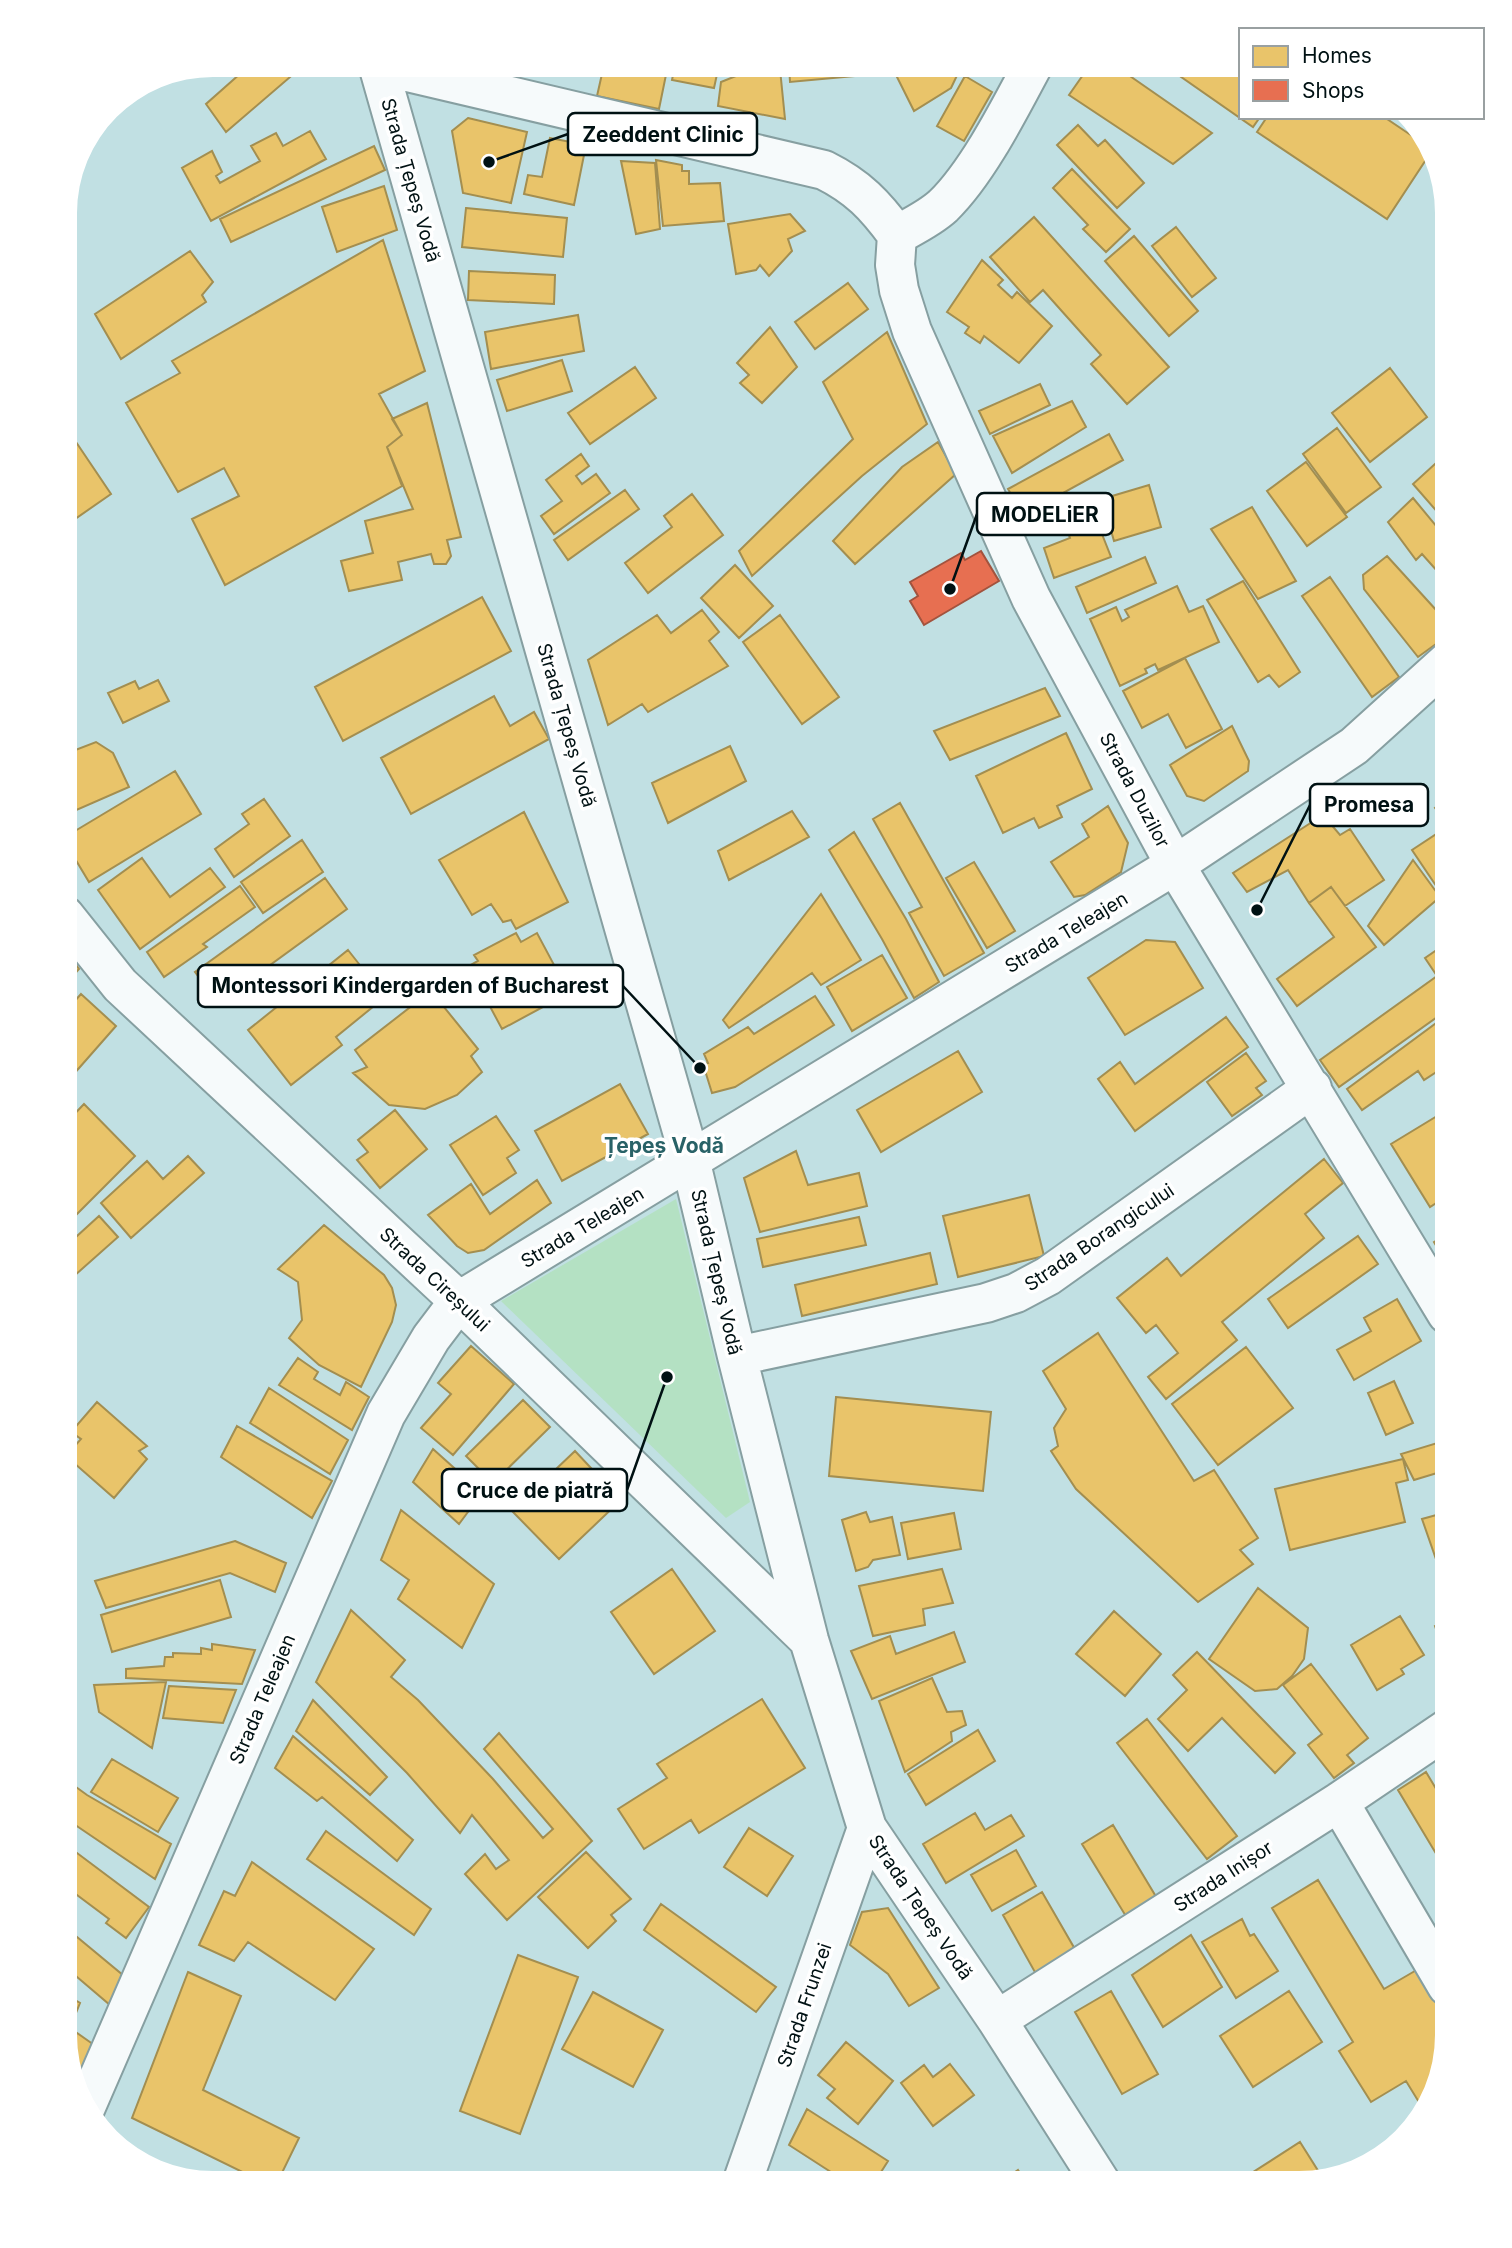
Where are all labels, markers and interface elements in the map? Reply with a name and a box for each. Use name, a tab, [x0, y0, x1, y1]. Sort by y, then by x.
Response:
legend	[1239, 28, 1484, 119]
text: Homes	[1302, 43, 1372, 68]
text: Shops	[1302, 78, 1364, 103]
street label: Strada Țepeș Vodă	[376, 95, 445, 265]
callout: Zeeddent Clinic	[568, 113, 757, 155]
text: Zeeddent Clinic	[582, 122, 744, 147]
callout: MODELiER	[977, 493, 1113, 535]
text: MODELiER	[991, 502, 1099, 527]
street label: Strada Țepeș Vodă	[532, 640, 601, 810]
street label: Strada Duzilor	[1095, 729, 1175, 852]
callout: Promesa	[1310, 784, 1428, 826]
text: Promesa	[1324, 792, 1414, 817]
street label: Strada Teleajen	[1001, 887, 1132, 978]
callout: Montessori Kindergarden of Bucharest	[198, 965, 623, 1007]
text: Montessori Kindergarden of Bucharest	[211, 973, 609, 998]
district label: Țepeș Vodă	[604, 1133, 724, 1158]
street label: Strada Borangicului	[1020, 1179, 1178, 1296]
street label: Strada Teleajen	[517, 1182, 648, 1273]
street label: Strada Țepeș Vodă	[686, 1187, 747, 1357]
street label: Strada Cireșului	[375, 1223, 494, 1336]
callout: Cruce de piatră	[442, 1469, 627, 1511]
text: Cruce de piatră	[457, 1478, 614, 1503]
street label: Strada Teleajen	[225, 1631, 300, 1768]
street label: Strada Țepeș Vodă	[864, 1831, 978, 1984]
street label: Strada Inișor	[1169, 1836, 1277, 1917]
street label: Strada Frunzei	[772, 1940, 837, 2070]

